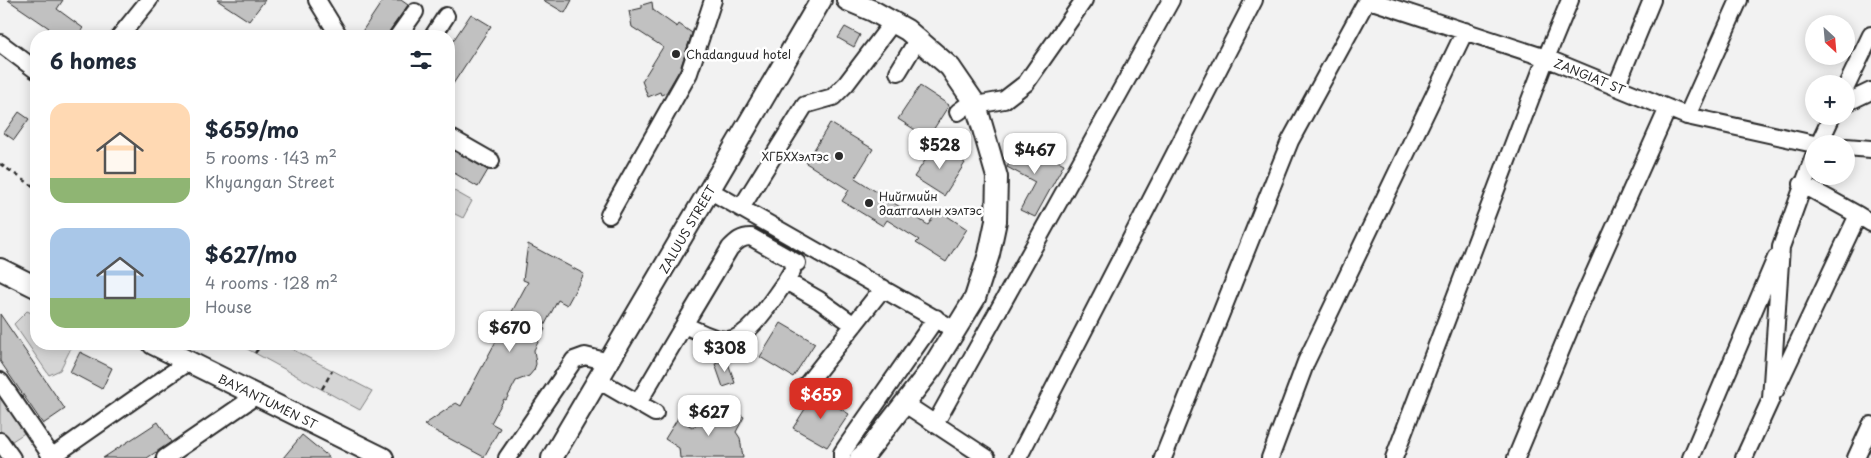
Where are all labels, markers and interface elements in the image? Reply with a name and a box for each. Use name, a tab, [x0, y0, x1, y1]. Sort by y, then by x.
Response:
north arrow	[1805, 15, 1855, 65]
map controls	[1805, 15, 1855, 185]
text: 6 homes	[50, 44, 136, 76]
place label: Chadanguud hotel	[686, 45, 791, 63]
icon: filters	[407, 46, 435, 74]
marker: Chadanguud hotel	[670, 48, 682, 60]
street label: ZANGIAT ST	[1552, 53, 1629, 99]
button: +	[1805, 75, 1855, 125]
text: $659/mo	[205, 113, 299, 145]
icon: home	[90, 123, 150, 183]
pin: $528	[910, 128, 970, 170]
text: $528	[919, 132, 961, 156]
pin: $467	[1005, 132, 1065, 175]
button: −	[1805, 135, 1855, 185]
text: $467	[1014, 137, 1056, 161]
text: 5 rooms · 143 m²	[205, 145, 337, 169]
place label: ХГБХХэлтэс	[762, 147, 829, 165]
marker: ХГБХХэлтэс	[833, 150, 845, 162]
text: Khyangan Street	[205, 169, 334, 193]
street label: ZALUUS STREET	[654, 181, 720, 276]
place label: Нийгмийн даатгалын хэлтэс	[879, 187, 982, 219]
marker: Нийгмийн даатгалын хэлтэс	[863, 197, 875, 209]
text: $627/mo	[205, 238, 297, 270]
icon: home	[90, 248, 150, 308]
text: 4 rooms · 128 m²	[205, 270, 338, 294]
text: House	[205, 294, 252, 318]
pin: $670	[480, 310, 540, 353]
text: $670	[489, 315, 531, 339]
pin: $308	[695, 330, 755, 373]
text: $308	[704, 335, 746, 359]
street label: BAYANTUMEN ST	[215, 369, 321, 433]
pin: $659	[791, 378, 851, 420]
text: $659	[800, 382, 842, 406]
pin: $627	[679, 394, 739, 437]
text: $627	[689, 399, 729, 423]

